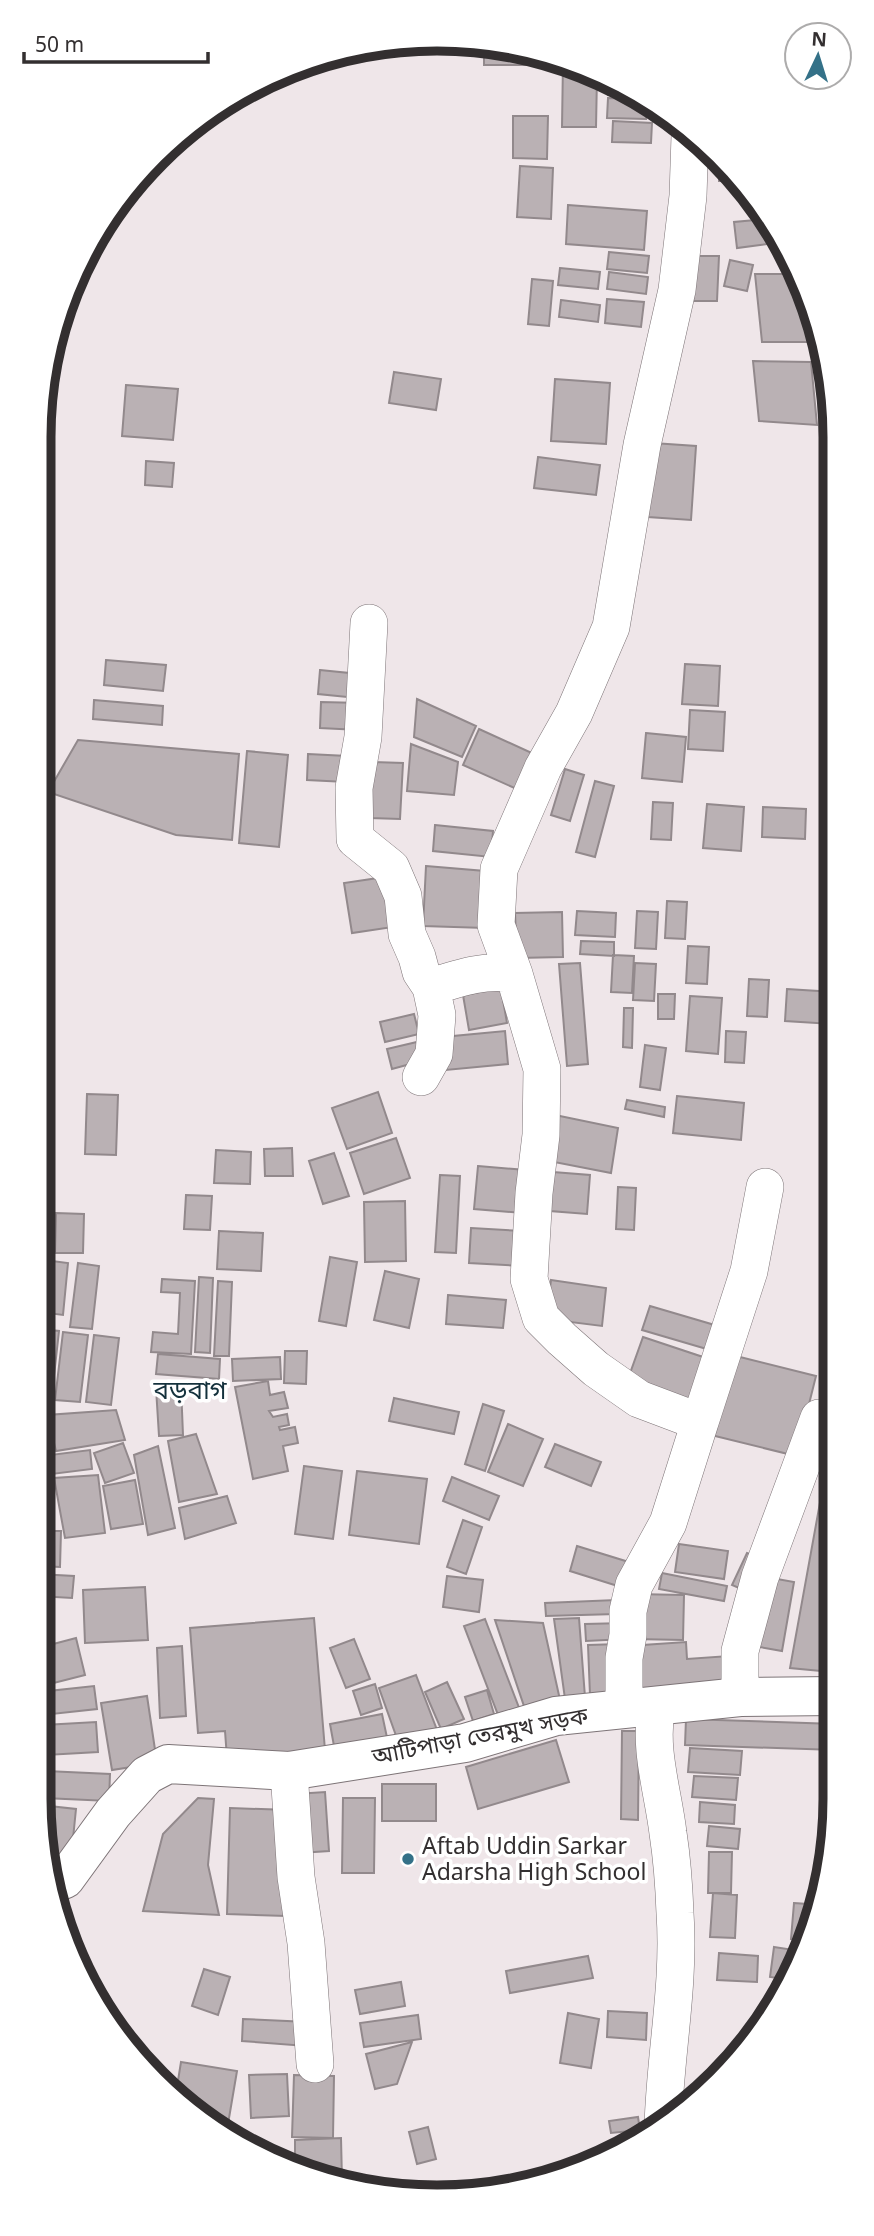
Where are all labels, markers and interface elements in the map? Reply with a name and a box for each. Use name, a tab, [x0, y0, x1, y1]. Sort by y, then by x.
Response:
scale bar	[24, 21, 208, 65]
north arrow	[783, 21, 853, 91]
text: N	[811, 26, 828, 53]
text: 50 m	[35, 30, 84, 58]
district label: বড়বাগ	[152, 1371, 228, 1407]
street label: আটিপাড়া তেরমুখ সড়ক	[368, 1698, 591, 1772]
place label: Aftab Uddin Sarkar Adarsha High School	[422, 1829, 646, 1887]
marker: Aftab Uddin Sarkar Adarsha High School	[400, 1851, 416, 1867]

